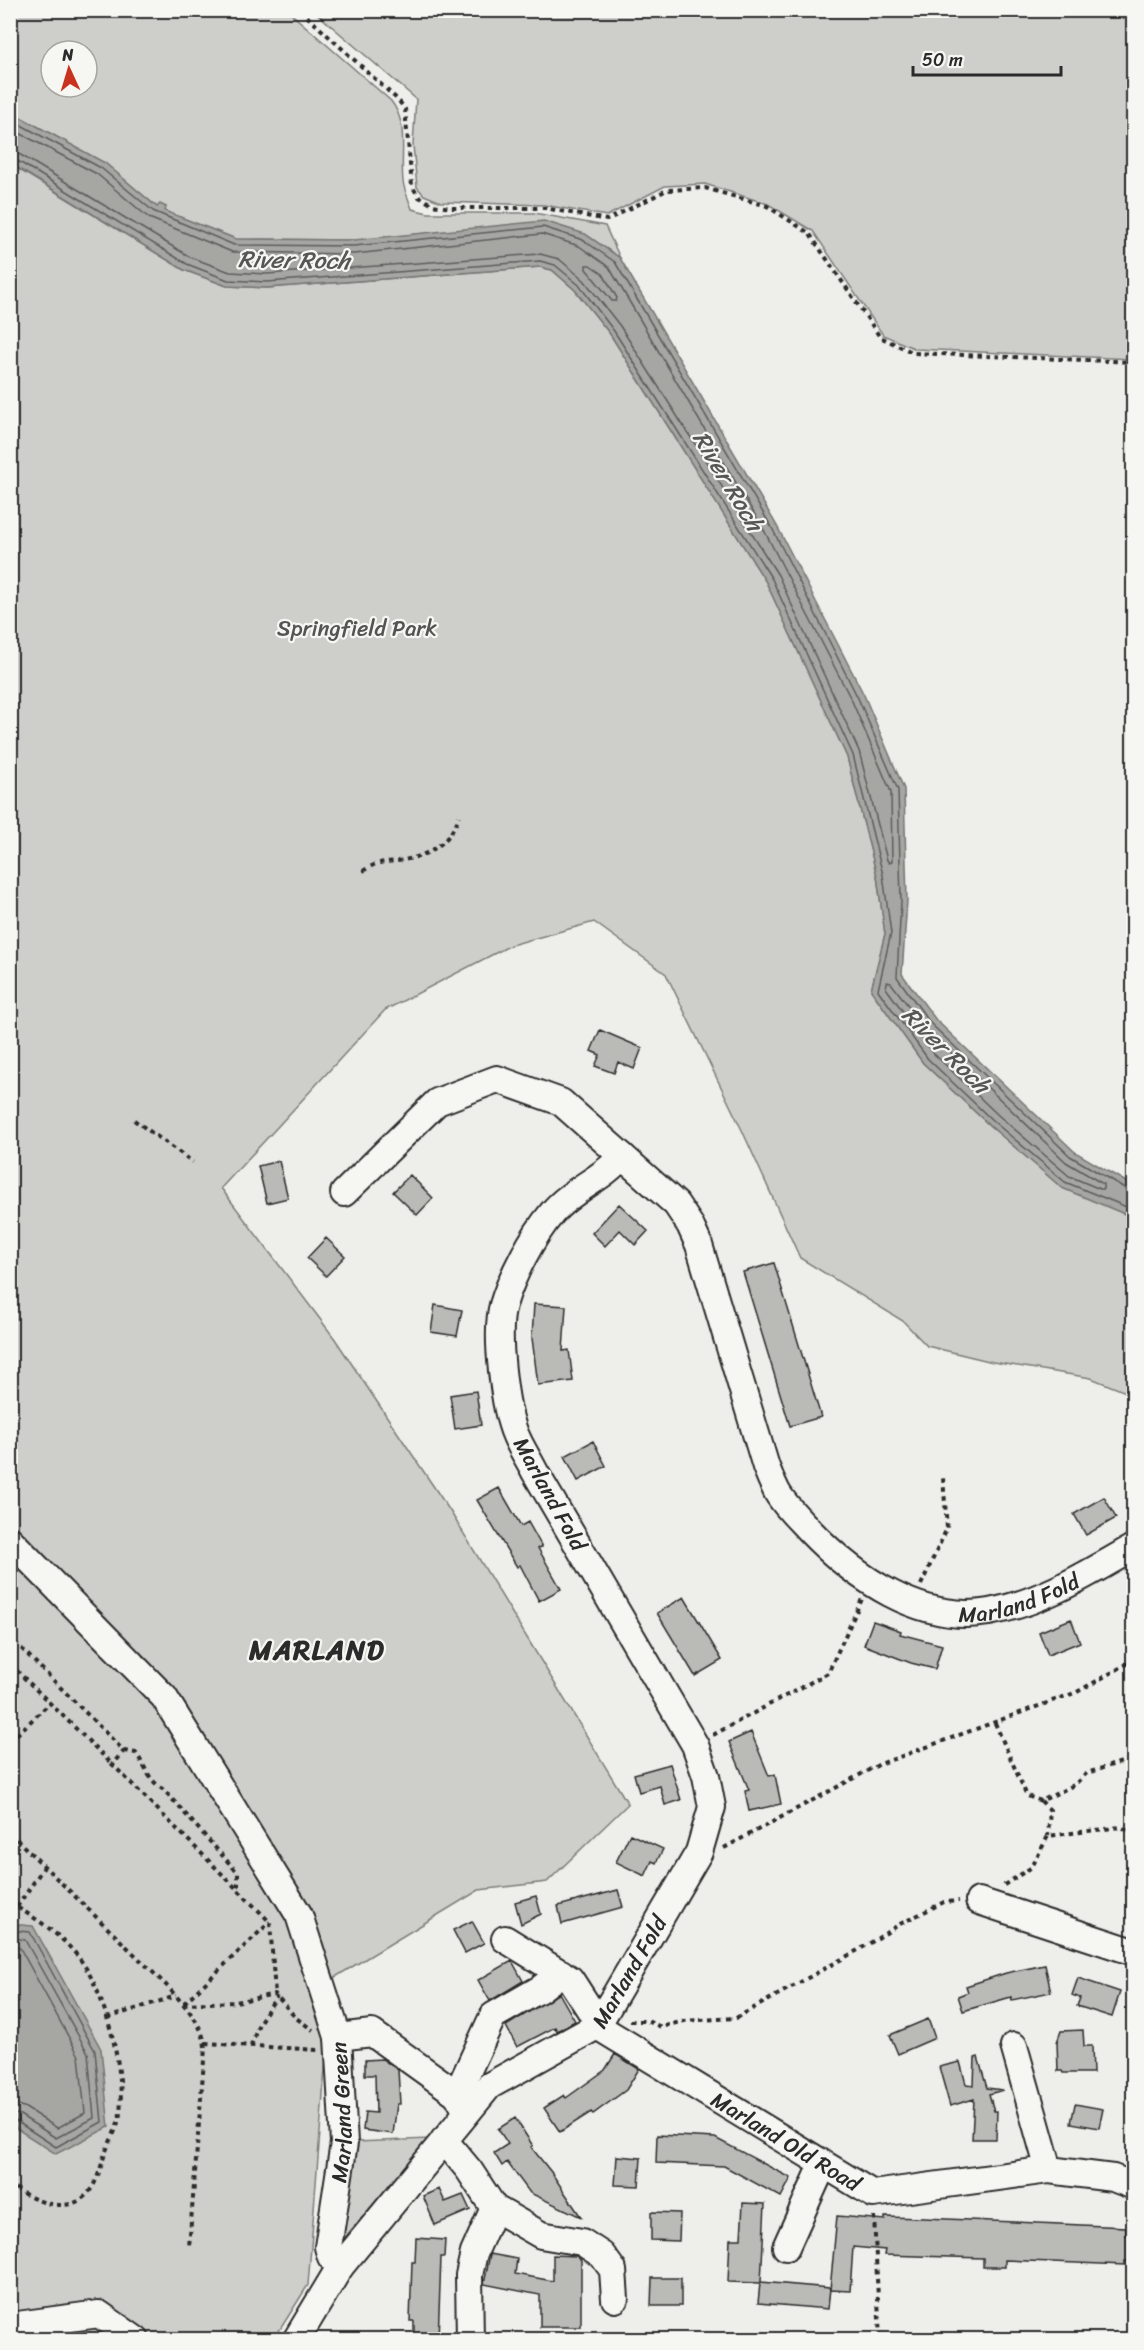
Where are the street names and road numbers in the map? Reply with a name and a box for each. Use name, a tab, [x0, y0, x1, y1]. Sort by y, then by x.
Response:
street label: Marland Fold	[503, 1430, 598, 1559]
street label: Marland Fold	[958, 1561, 1088, 1633]
street label: Marland Fold	[580, 1907, 678, 2036]
street label: Marland Green	[319, 2040, 364, 2185]
street label: Marland Old Road	[703, 2080, 870, 2203]

